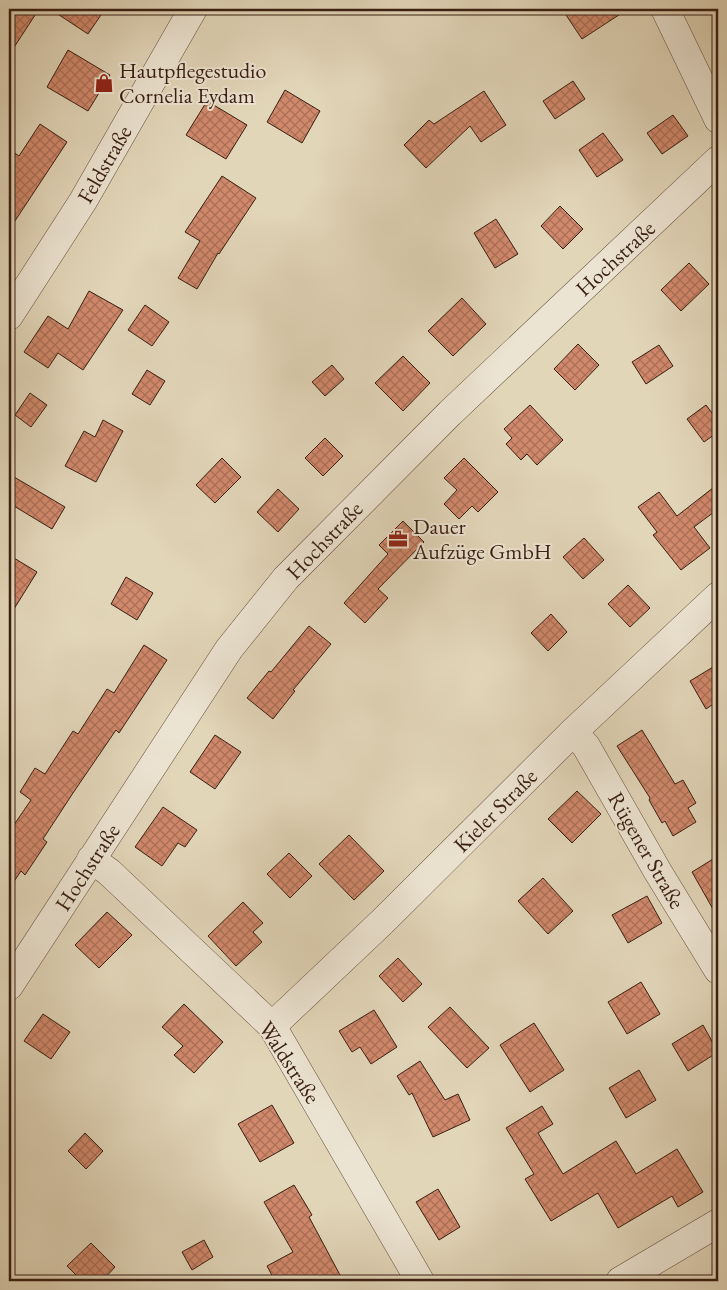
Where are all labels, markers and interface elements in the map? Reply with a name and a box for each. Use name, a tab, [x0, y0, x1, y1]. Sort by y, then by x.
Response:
place label: Hautpflegestudio Cornelia Eydam	[119, 56, 267, 110]
shop icon: Hautpflegestudio Cornelia Eydam	[93, 72, 115, 94]
street label: Feldstraße	[71, 120, 139, 208]
street label: Hochstraße	[569, 214, 662, 303]
street label: Hochstraße	[280, 494, 369, 586]
place label: Dauer Aufzüge GmbH	[412, 512, 552, 566]
office icon: Dauer Aufzüge GmbH	[387, 528, 409, 550]
street label: Kieler Straße	[447, 762, 544, 859]
street label: Rügener Straße	[601, 787, 692, 914]
street label: Hochstraße	[48, 818, 127, 917]
street label: Waldstraße	[252, 1015, 327, 1109]

